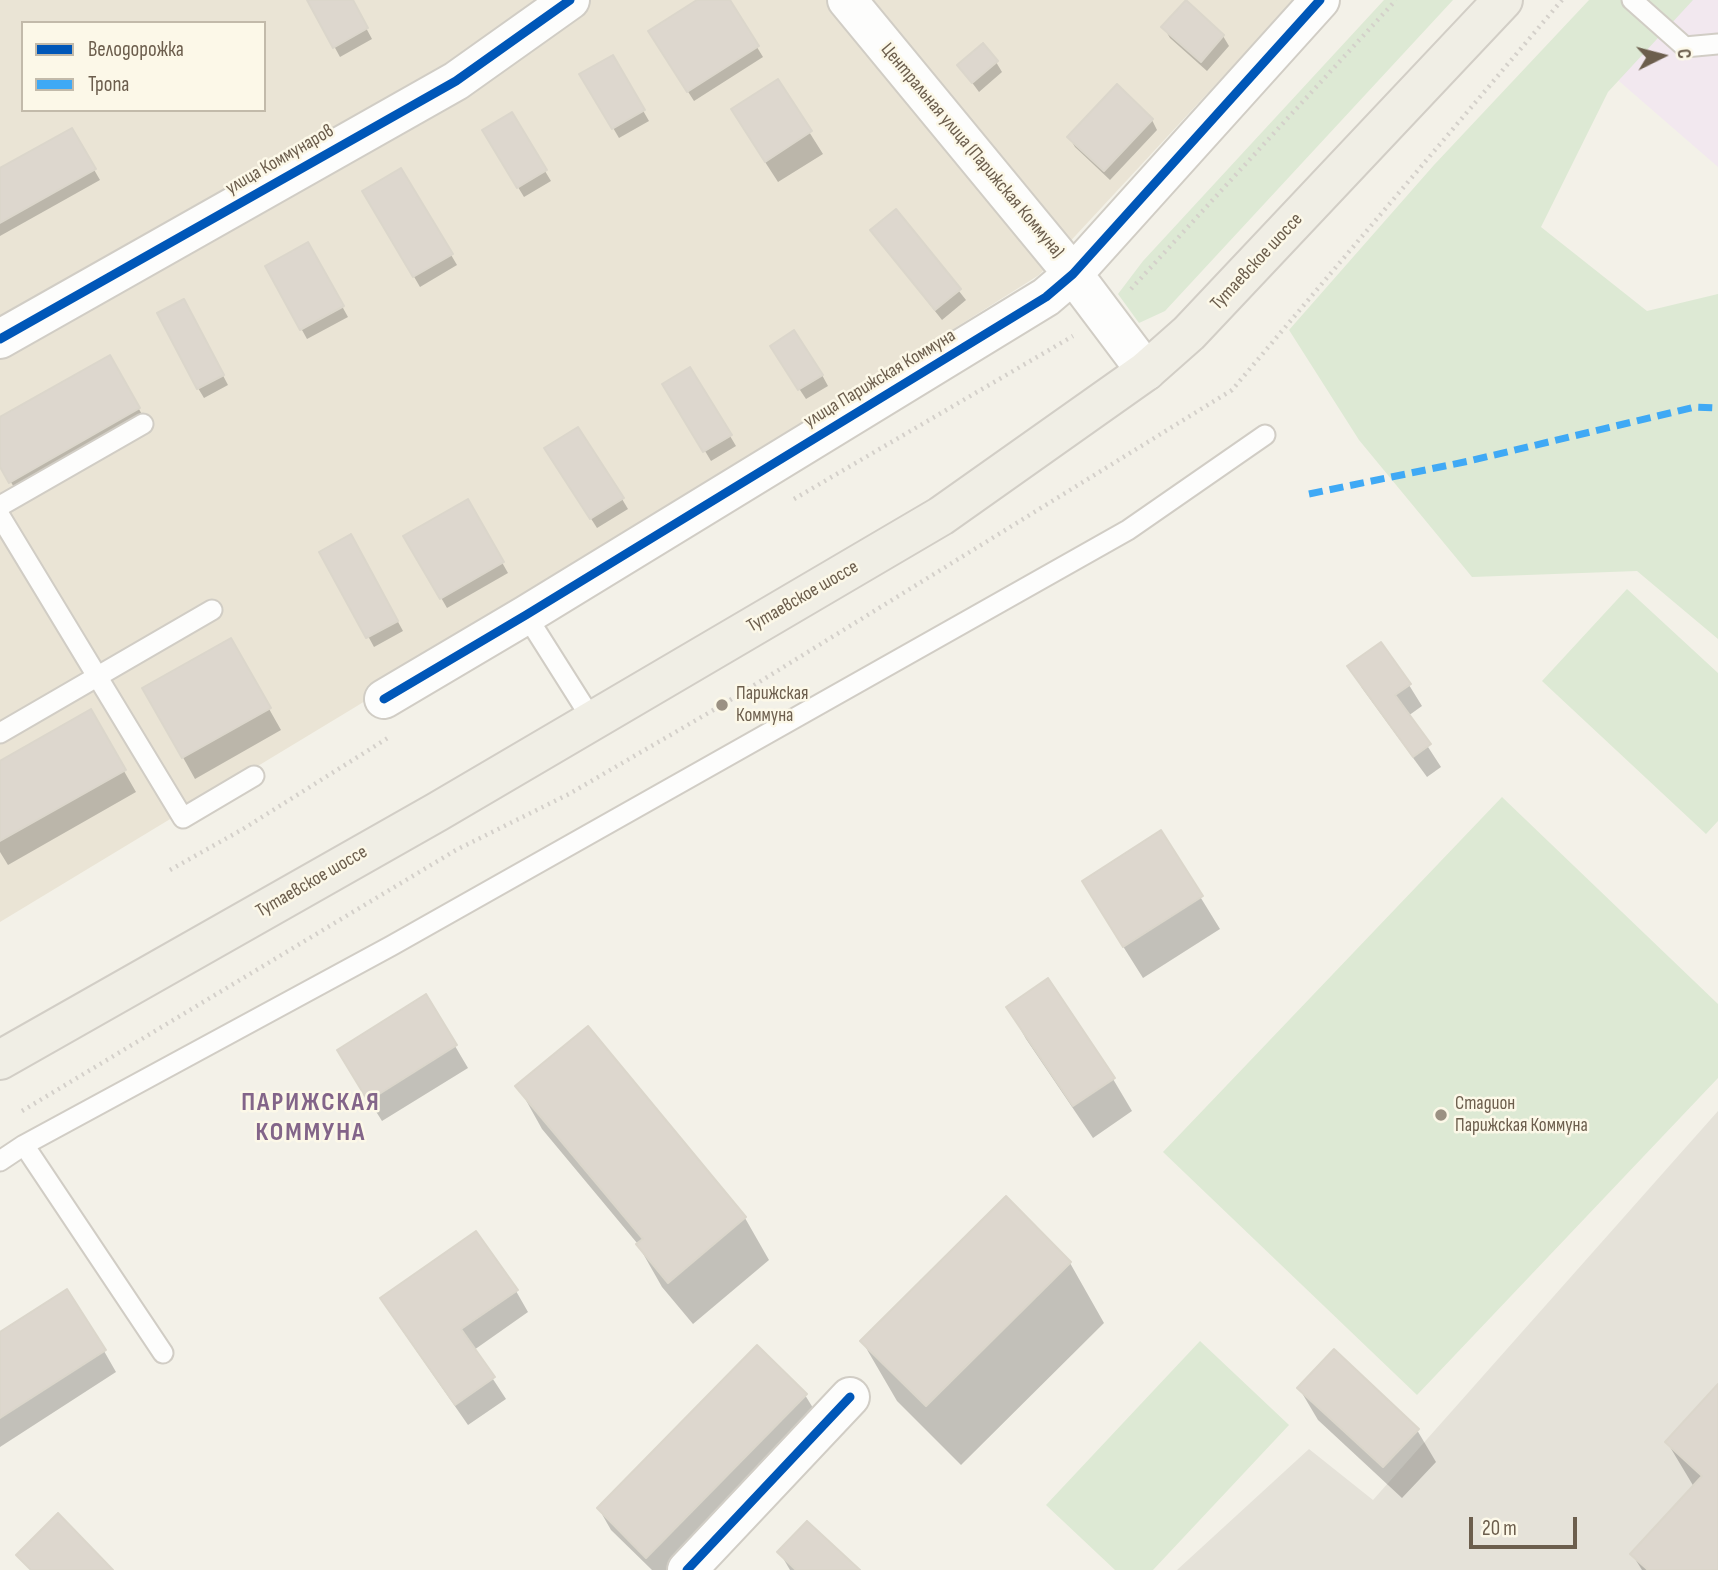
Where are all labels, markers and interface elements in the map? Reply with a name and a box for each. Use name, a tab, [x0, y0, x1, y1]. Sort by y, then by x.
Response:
legend	[21, 21, 266, 112]
north arrow	[1627, 21, 1697, 91]
text: Велодорожка	[88, 37, 184, 62]
street label: Центральная улица (Парижская Коммуна)	[875, 39, 1069, 263]
text: С	[1671, 48, 1695, 60]
text: Тропа	[88, 72, 129, 97]
street label: улица Коммунаров	[222, 120, 338, 200]
street label: Тутаевское шоссе	[1206, 209, 1308, 315]
street label: улица Парижская Коммуна	[800, 325, 960, 433]
street label: Тутаевское шоссе	[743, 556, 863, 638]
place label: Парижская Коммуна	[736, 683, 808, 727]
marker: Парижская Коммуна	[714, 697, 730, 713]
street label: Тутаевское шоссе	[252, 841, 372, 923]
district label: ПАРИЖСКАЯ КОММУНА	[242, 1087, 380, 1148]
place label: Стадион Парижская Коммуна	[1455, 1093, 1588, 1137]
marker: Стадион Парижская Коммуна	[1433, 1107, 1449, 1123]
scale bar	[1473, 1504, 1582, 1548]
text: 20 m	[1482, 1516, 1517, 1541]

